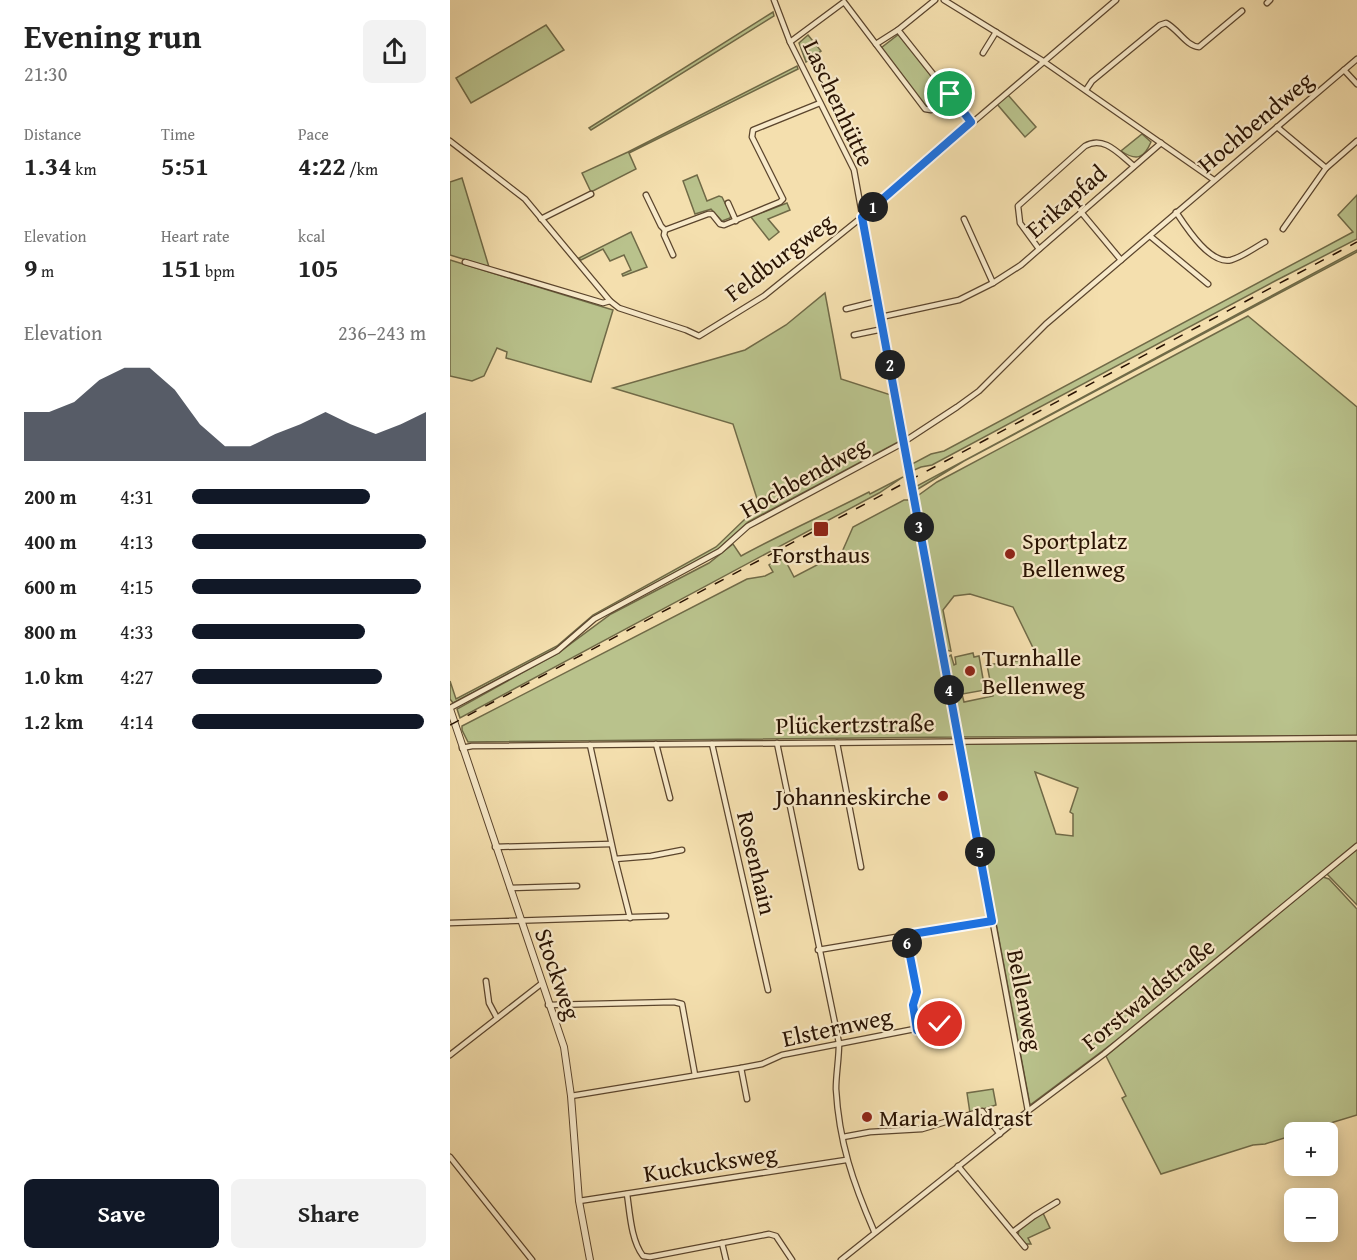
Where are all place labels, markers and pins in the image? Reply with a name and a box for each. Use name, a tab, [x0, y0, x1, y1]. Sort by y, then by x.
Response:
pin	[924, 68, 975, 119]
pin: 1	[858, 192, 888, 222]
pin: 2	[875, 350, 905, 380]
pin: 3	[904, 512, 934, 542]
marker: Forsthaus	[812, 520, 830, 538]
place label: Sportplatz Bellenweg	[1022, 523, 1127, 586]
place label: Forsthaus	[772, 537, 870, 572]
marker: Sportplatz Bellenweg	[1003, 547, 1017, 561]
place label: Turnhalle Bellenweg	[982, 640, 1085, 703]
marker: Turnhalle Bellenweg	[963, 664, 977, 678]
pin: 4	[934, 675, 964, 705]
place label: Johanneskirche	[772, 779, 931, 814]
marker: Johanneskirche	[936, 789, 950, 803]
pin: 5	[965, 837, 995, 867]
pin: 6	[892, 928, 922, 958]
pin	[914, 998, 965, 1049]
place label: Maria Waldrast	[879, 1100, 1033, 1135]
marker: Maria Waldrast	[860, 1110, 874, 1124]

